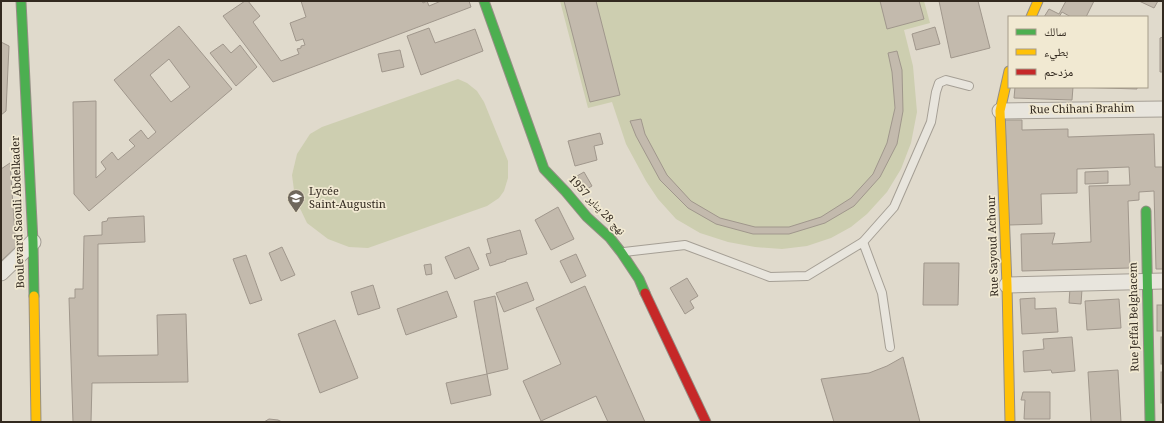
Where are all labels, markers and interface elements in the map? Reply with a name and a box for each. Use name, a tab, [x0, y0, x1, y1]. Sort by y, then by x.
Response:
legend	[1008, 16, 1148, 88]
text: سالك	[1044, 23, 1066, 44]
text: بطيء	[1044, 43, 1068, 64]
text: مزدحم	[1044, 63, 1073, 84]
street label: Rue Chihani Brahim	[1029, 100, 1135, 120]
street label: Boulevard Saouli Abdelkader	[7, 135, 31, 289]
street label: نهج 28 يناير 1957	[563, 171, 629, 241]
place label: Lycée Saint-Augustin	[309, 183, 386, 215]
school or university icon: Lycée Saint-Augustin	[286, 188, 306, 213]
street label: Rue Sayoud Achour	[983, 194, 1005, 297]
street label: Rue Jeffal Belghacem	[1125, 261, 1145, 372]

